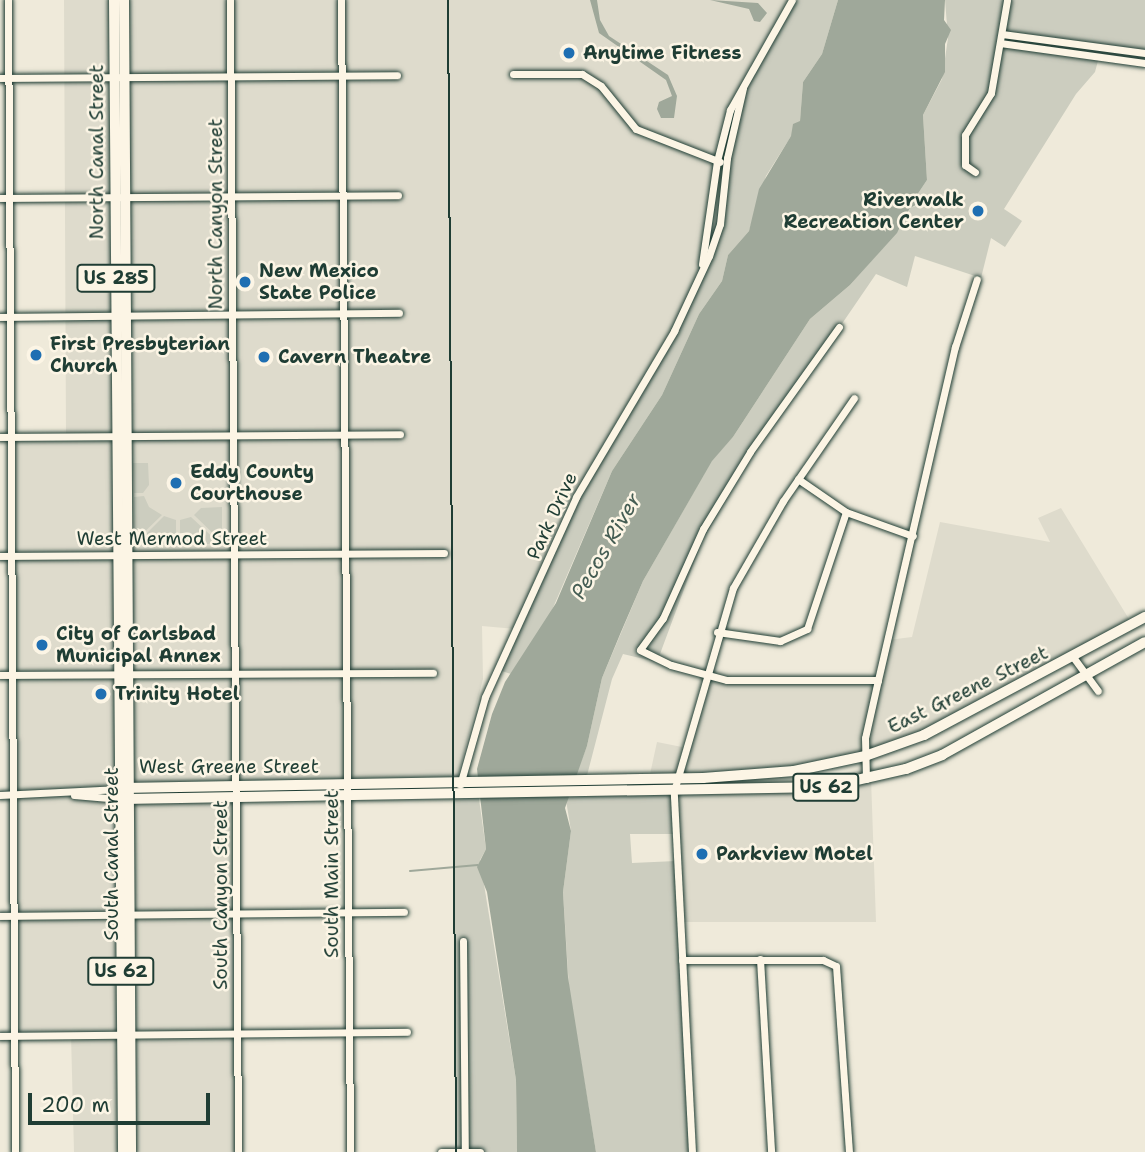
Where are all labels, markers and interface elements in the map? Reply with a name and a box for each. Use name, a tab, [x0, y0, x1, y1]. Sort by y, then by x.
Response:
place label: Anytime Fitness	[583, 42, 741, 64]
marker: Anytime Fitness	[561, 45, 577, 61]
street label: North Canal Street	[86, 65, 108, 239]
street label: North Canyon Street	[205, 118, 227, 310]
place label: Riverwalk Recreation Center	[783, 189, 964, 233]
marker: Riverwalk Recreation Center	[970, 203, 986, 219]
place label: New Mexico State Police	[259, 260, 379, 304]
road number: US 285	[76, 264, 156, 292]
marker: New Mexico State Police	[237, 274, 253, 290]
place label: First Presbyterian Church	[50, 333, 230, 377]
place label: Cavern Theatre	[278, 346, 431, 368]
marker: First Presbyterian Church	[28, 347, 44, 363]
marker: Cavern Theatre	[256, 349, 272, 365]
place label: Eddy County Courthouse	[190, 461, 314, 505]
street label: Park Drive	[522, 469, 582, 563]
marker: Eddy County Courthouse	[168, 475, 184, 491]
water label: Pecos River	[566, 489, 646, 603]
street label: West Mermod Street	[77, 528, 267, 550]
place label: City of Carlsbad Municipal Annex	[56, 623, 221, 667]
marker: City of Carlsbad Municipal Annex	[34, 637, 50, 653]
street label: East Greene Street	[884, 641, 1052, 739]
place label: Trinity Hotel	[115, 683, 239, 705]
marker: Trinity Hotel	[93, 686, 109, 702]
street label: West Greene Street	[139, 756, 319, 778]
street label: South Canal Street	[101, 767, 123, 941]
road number: US 62	[791, 772, 861, 802]
street label: South Main Street	[321, 790, 343, 958]
street label: South Canyon Street	[210, 800, 232, 990]
place label: Parkview Motel	[716, 843, 873, 865]
marker: Parkview Motel	[694, 846, 710, 862]
road number: US 62	[86, 956, 156, 986]
scale bar	[32, 1078, 214, 1122]
text: 200 m	[41, 1091, 110, 1119]

